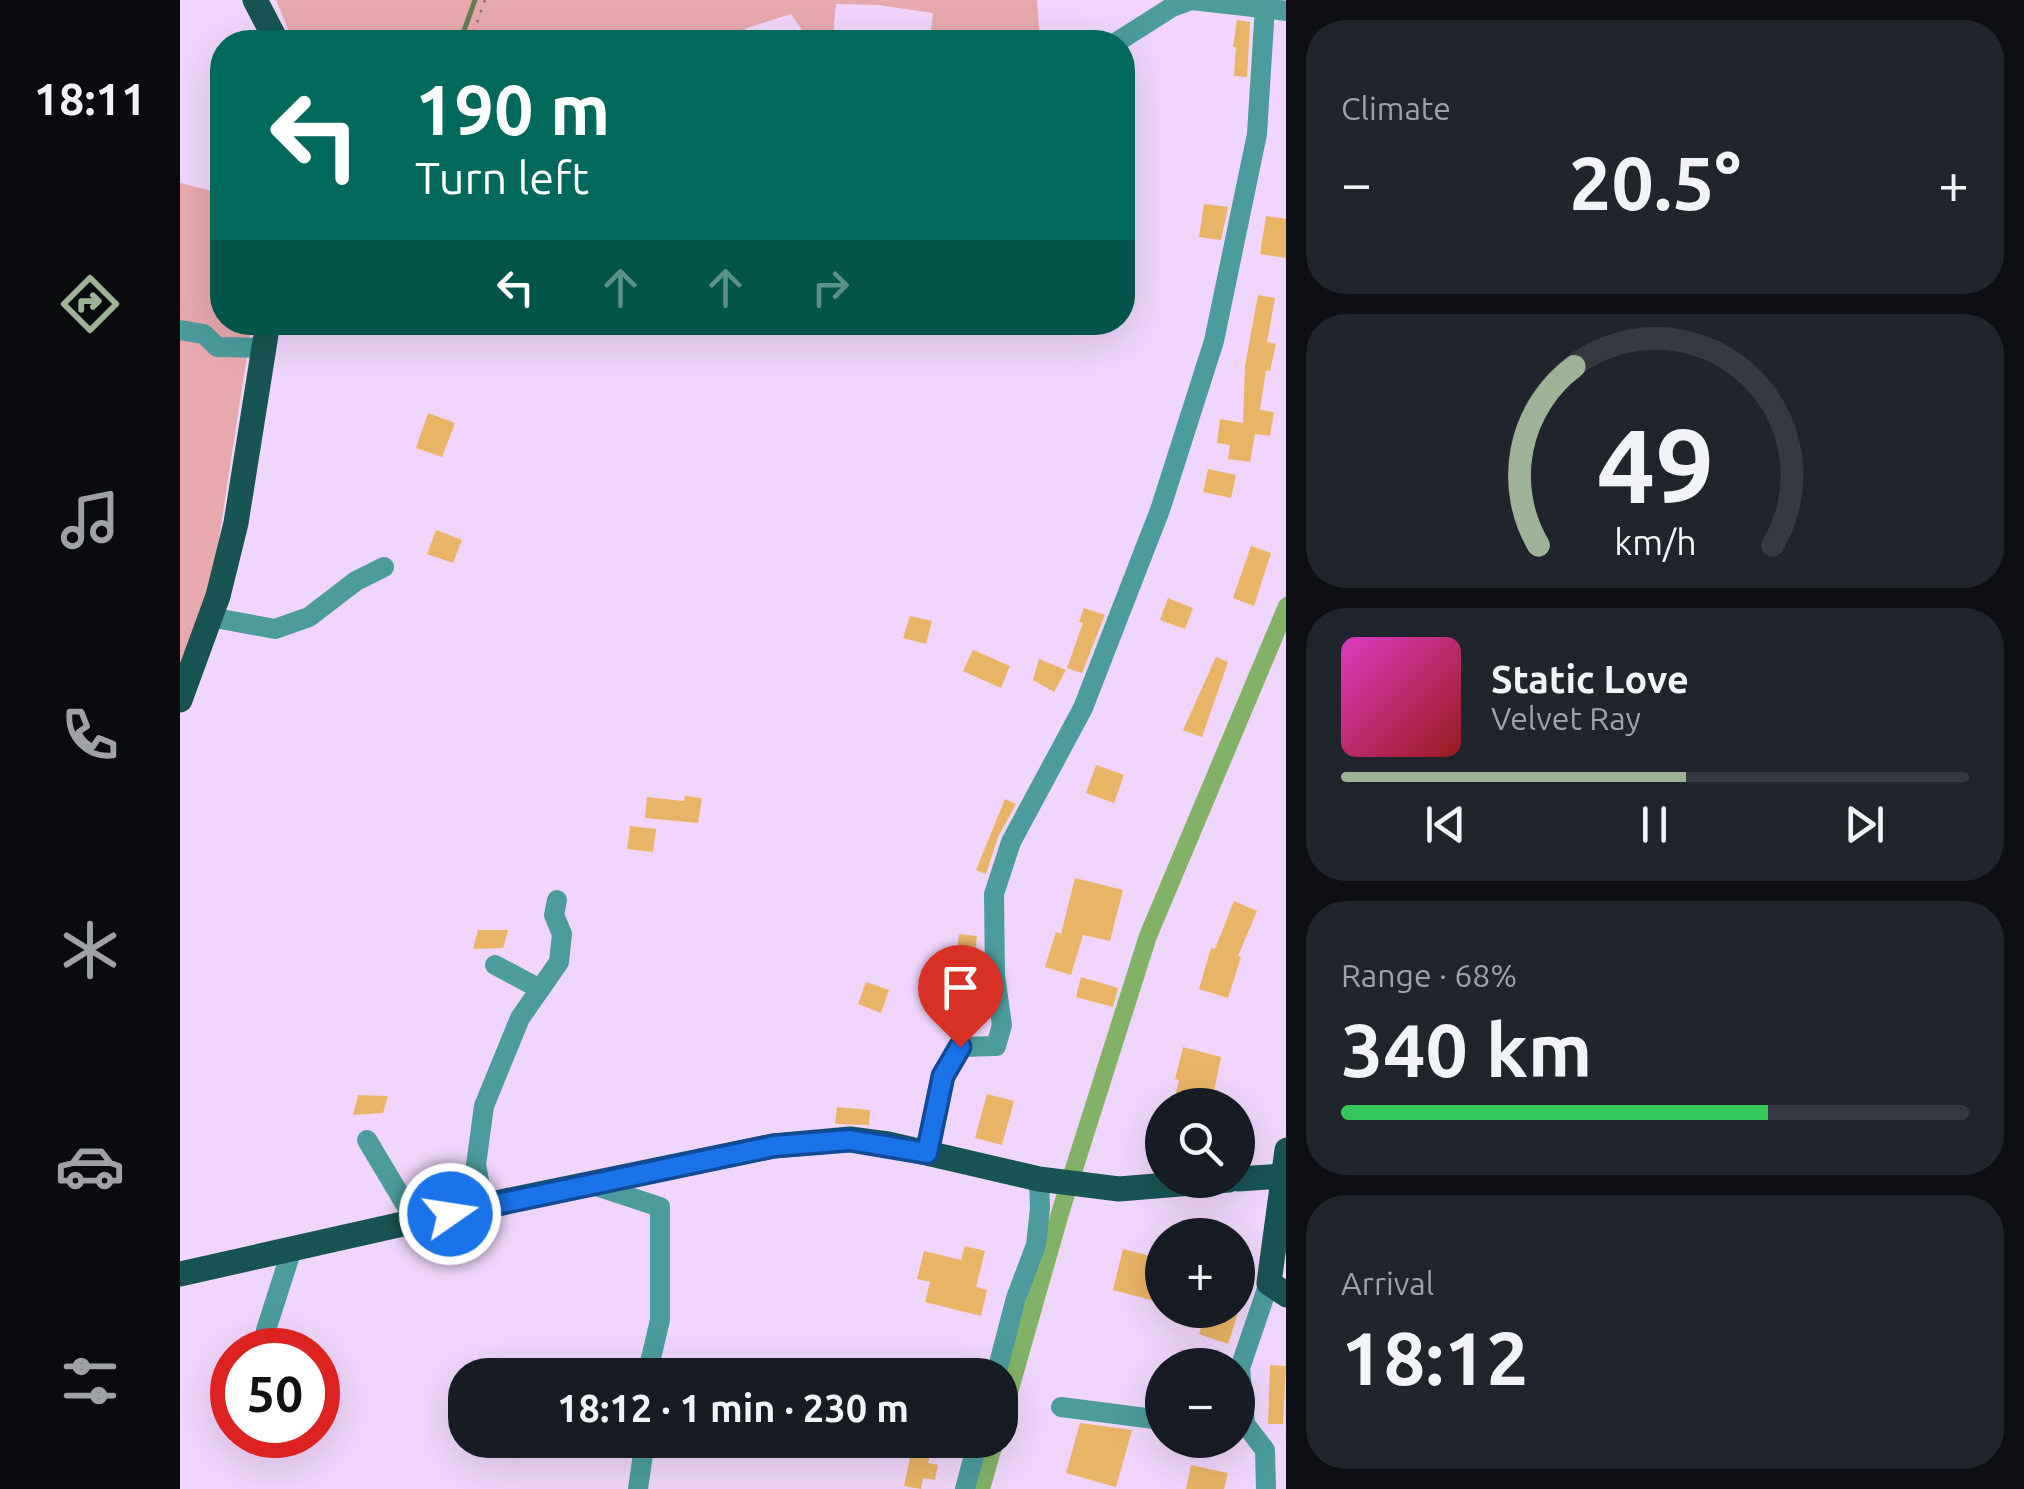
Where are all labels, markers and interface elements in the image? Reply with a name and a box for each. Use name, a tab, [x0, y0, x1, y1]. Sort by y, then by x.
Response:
icon: left	[250, 70, 380, 200]
text: 190 m	[415, 70, 610, 148]
text: 18:11	[34, 73, 146, 124]
text: Climate	[1341, 90, 1451, 126]
text: 20.5°	[1569, 140, 1741, 224]
text: Turn left	[415, 152, 589, 203]
text: −	[1341, 152, 1372, 213]
text: +	[1938, 152, 1969, 213]
icon: left	[488, 260, 543, 315]
icon: ahead	[593, 260, 648, 315]
icon: ahead	[698, 260, 753, 315]
icon: right	[803, 260, 858, 315]
icon: directions	[55, 269, 125, 339]
text: 49	[1596, 406, 1714, 523]
icon: music	[55, 485, 125, 555]
text: km/h	[1614, 522, 1696, 562]
text: Static Love	[1491, 658, 1689, 700]
icon: phone	[55, 700, 125, 770]
text: Velvet Ray	[1491, 700, 1641, 736]
icon: previous	[1418, 797, 1473, 852]
icon: pause	[1627, 797, 1682, 852]
icon: next	[1837, 797, 1892, 852]
icon: climate	[55, 915, 125, 985]
pin	[918, 945, 1003, 1048]
text: Range · 68%	[1341, 957, 1517, 993]
icon: arrive	[933, 960, 988, 1015]
text: 340 km	[1341, 1007, 1592, 1091]
map controls	[1145, 1088, 1255, 1458]
button: search	[1145, 1088, 1255, 1198]
icon: car	[55, 1131, 125, 1201]
position arrow	[398, 1162, 502, 1266]
button: +	[1145, 1218, 1255, 1328]
text: Arrival	[1341, 1265, 1434, 1301]
text: 18:12	[1341, 1315, 1529, 1399]
speed limit sign: 50	[210, 1328, 340, 1458]
icon: filters	[55, 1346, 125, 1416]
button: −	[1145, 1348, 1255, 1458]
text: 18:12 · 1 min · 230 m	[557, 1387, 909, 1429]

